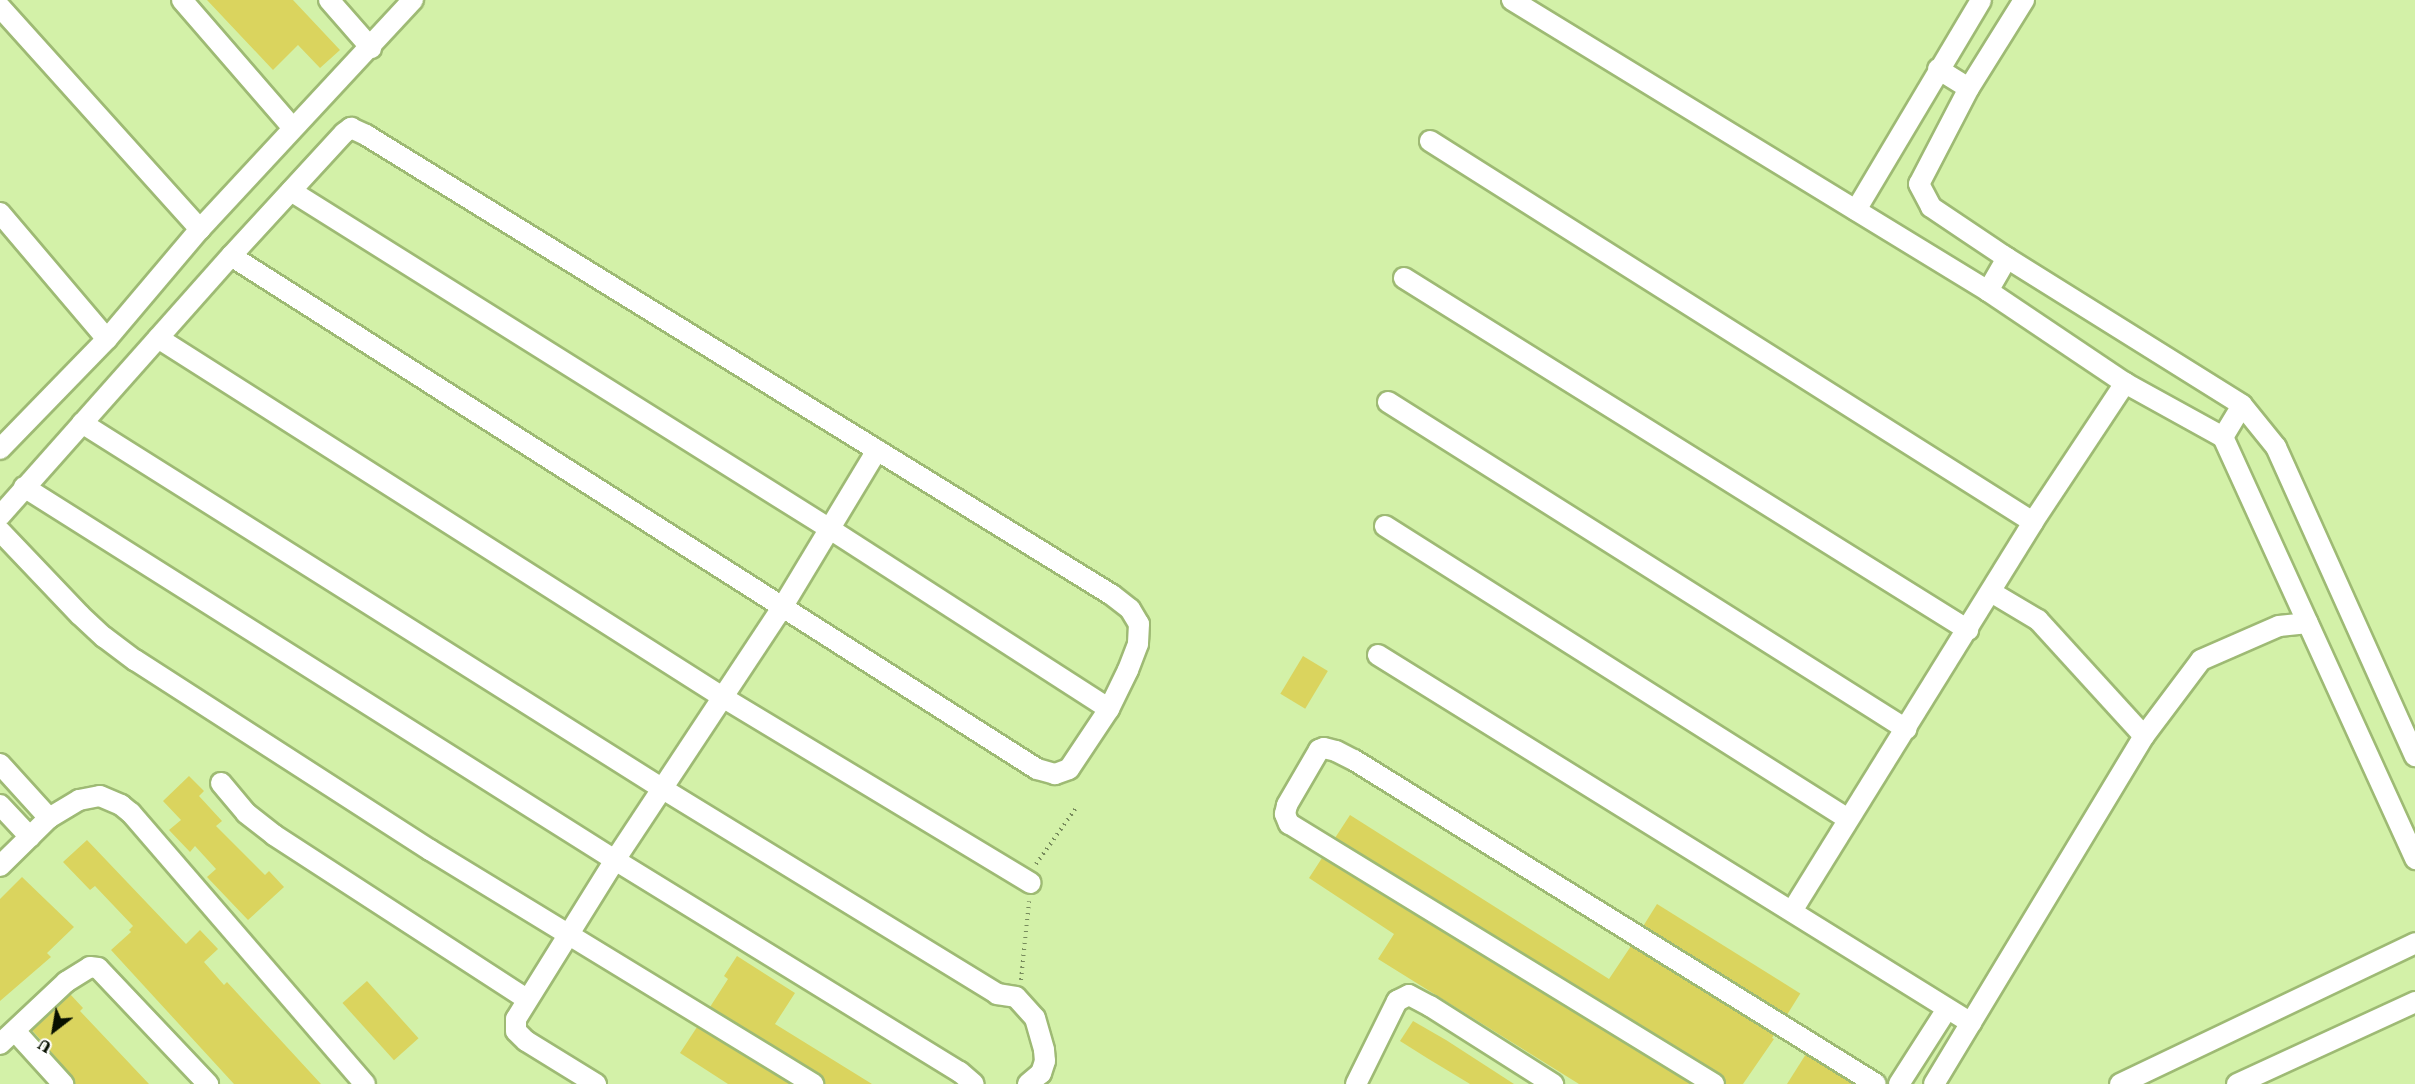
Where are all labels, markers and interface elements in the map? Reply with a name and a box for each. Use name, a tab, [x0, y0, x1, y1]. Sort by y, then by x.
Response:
north arrow	[24, 1000, 84, 1060]
text: U	[34, 1035, 55, 1057]

